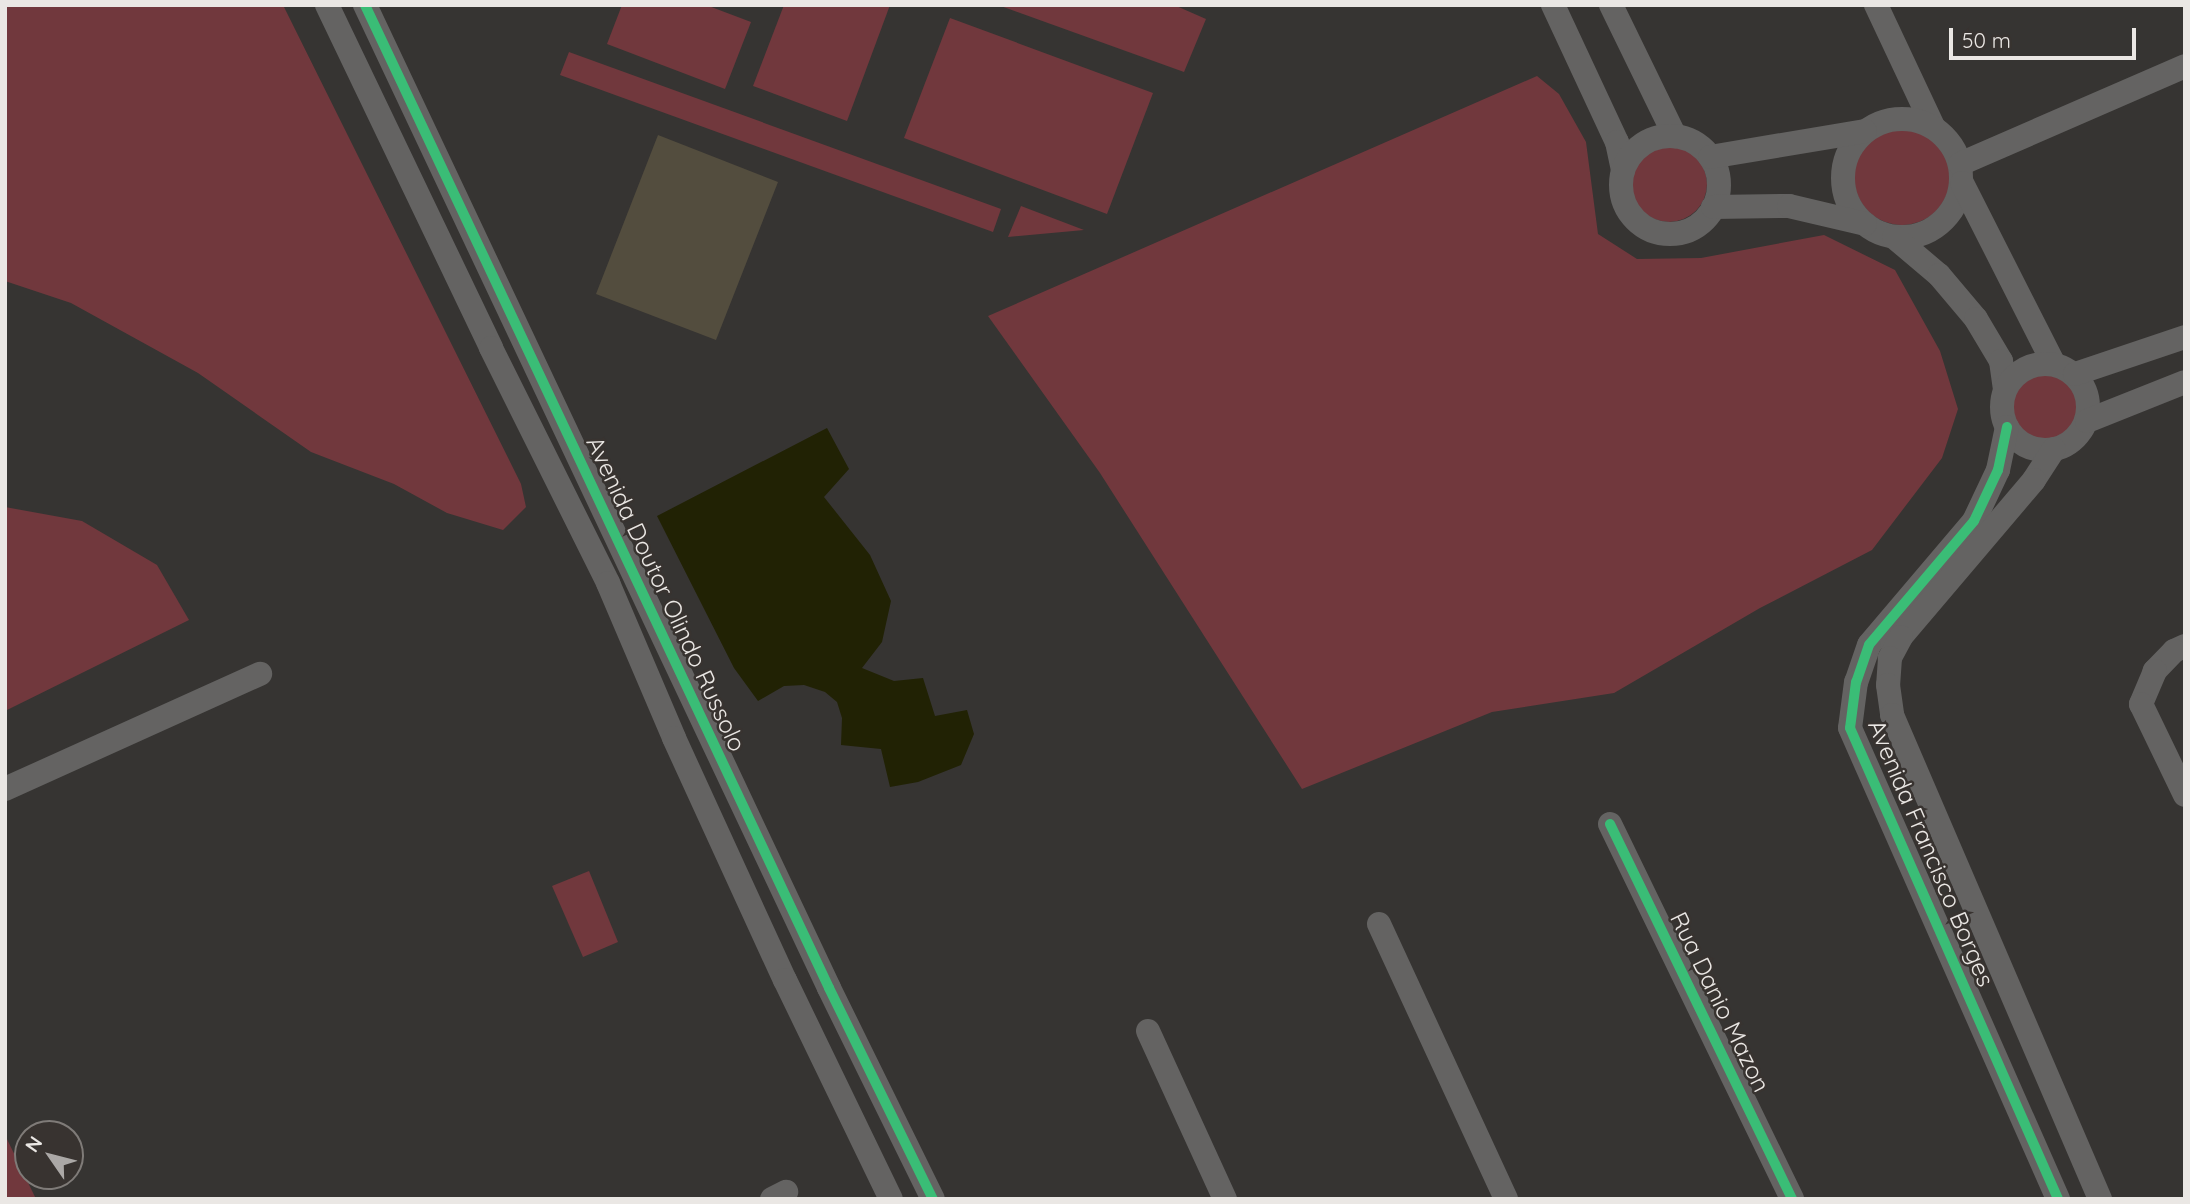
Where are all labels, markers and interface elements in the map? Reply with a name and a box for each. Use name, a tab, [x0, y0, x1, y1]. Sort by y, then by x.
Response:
scale bar	[1952, 14, 2139, 58]
text: 50 m	[1962, 27, 2011, 53]
street label: Avenida Doutor Olindo Russolo	[580, 432, 752, 756]
street label: Avenida Francisco Borges	[1862, 715, 2000, 991]
street label: Rua Danio Mazon	[1664, 907, 1776, 1097]
north arrow	[14, 1120, 84, 1190]
text: N	[20, 1131, 47, 1157]

